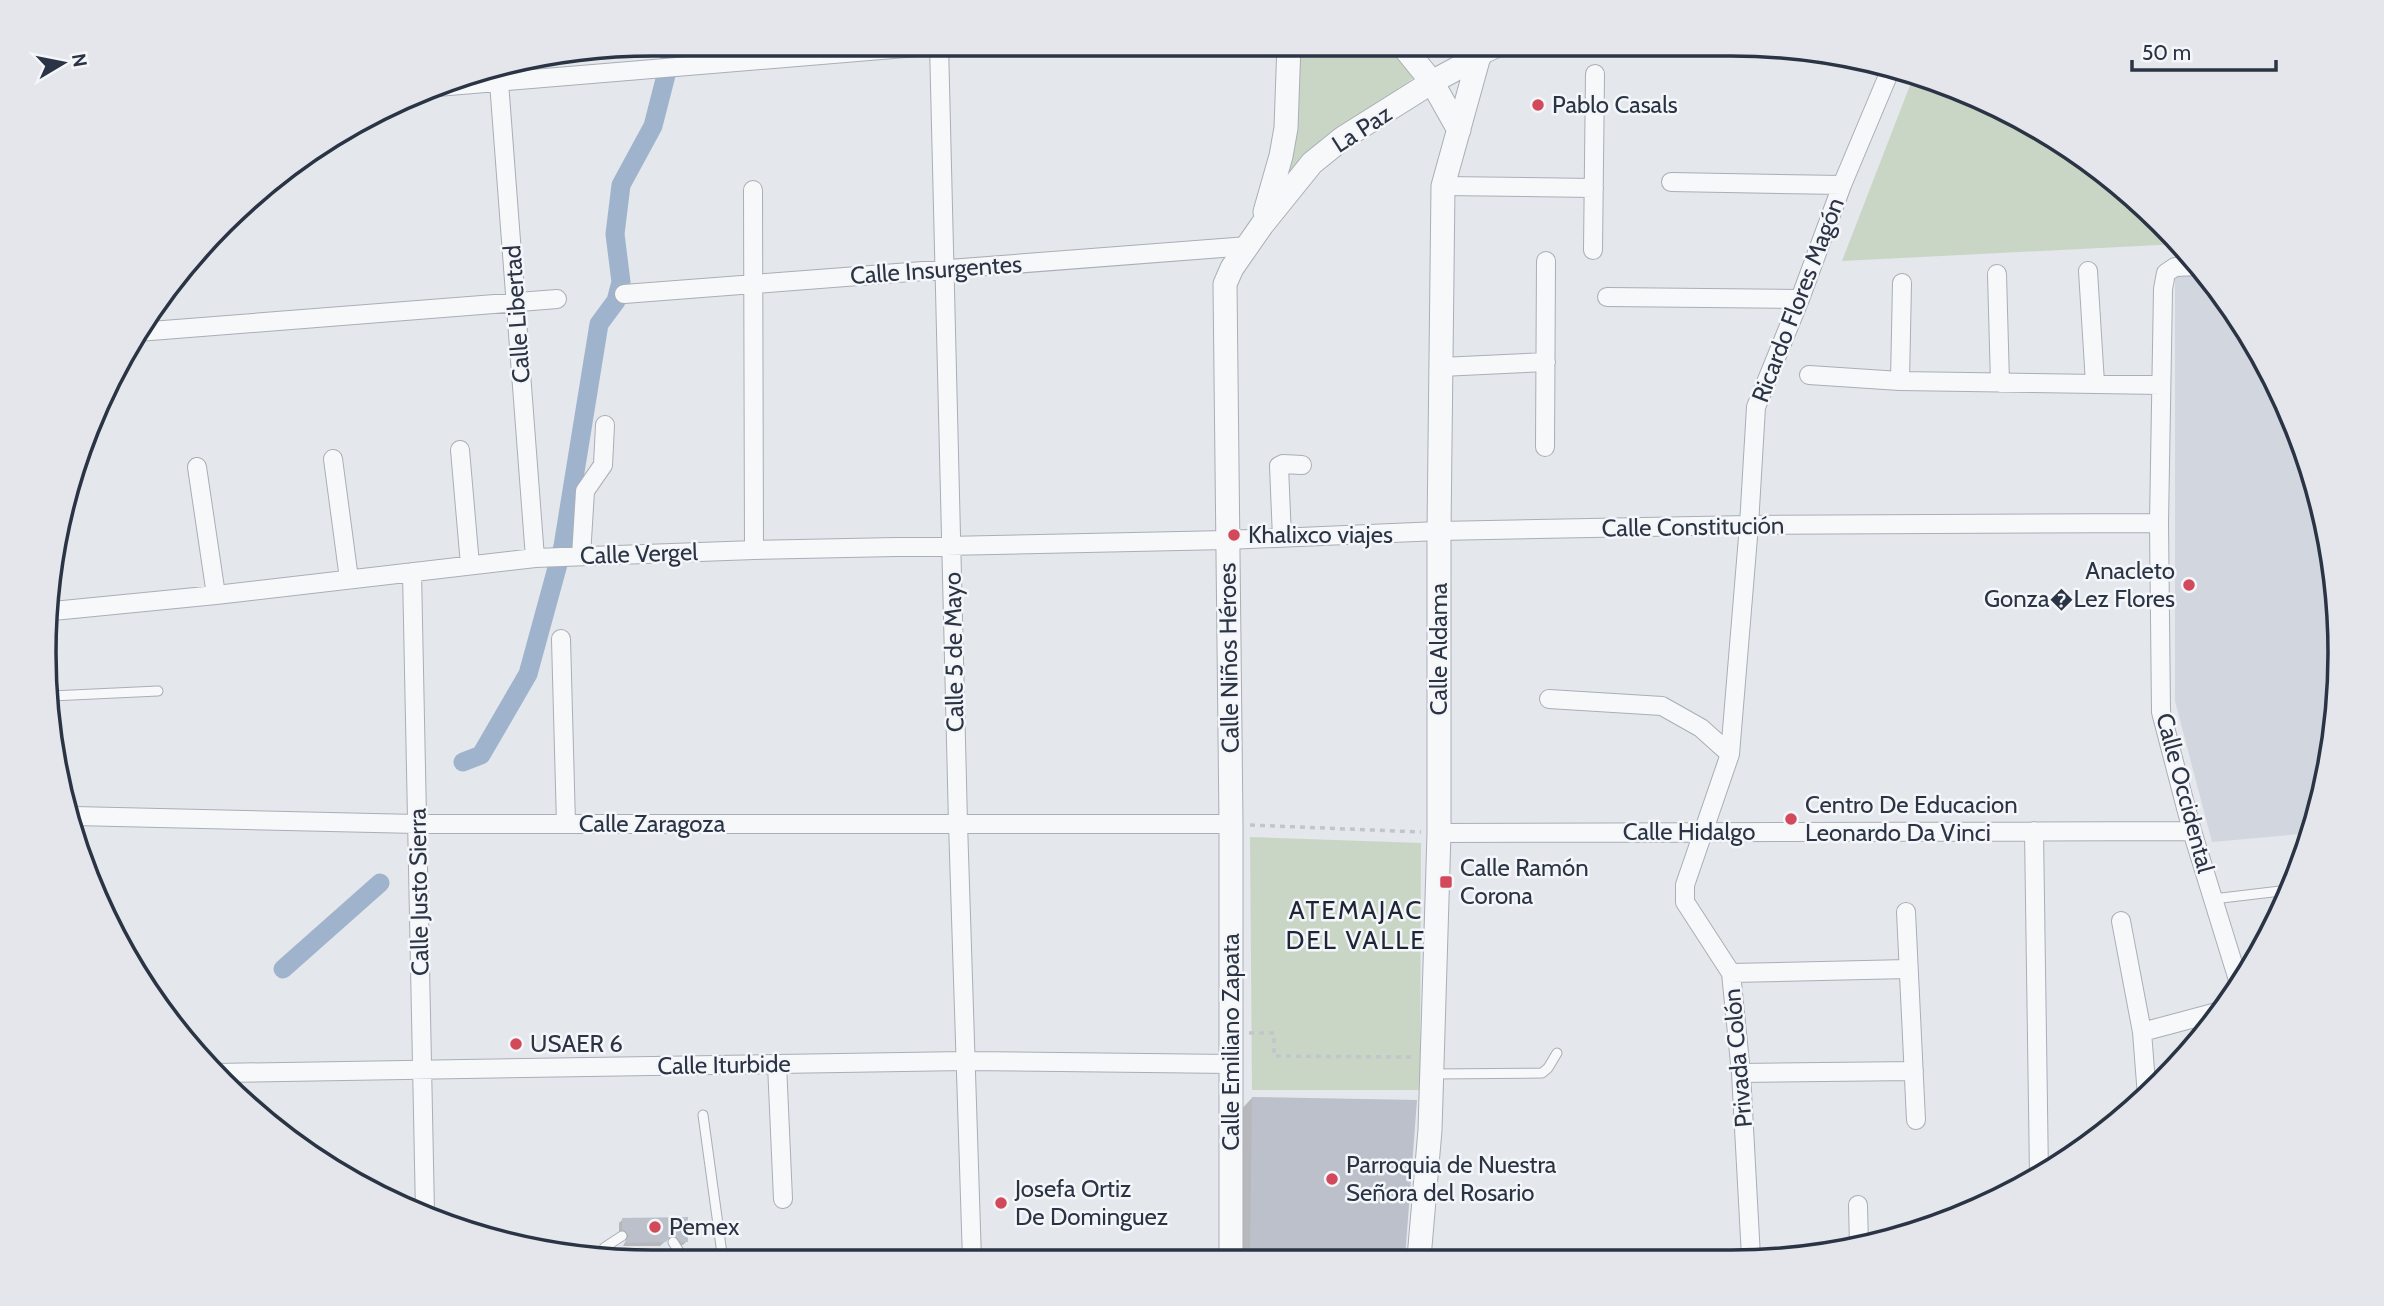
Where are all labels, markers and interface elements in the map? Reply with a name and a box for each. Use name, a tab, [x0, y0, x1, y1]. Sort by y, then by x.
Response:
north arrow	[28, 28, 98, 98]
scale bar	[2132, 28, 2276, 72]
text: 50 m	[2142, 40, 2191, 65]
text: N	[67, 52, 92, 69]
place label: Pablo Casals	[1552, 90, 1678, 119]
marker: Pablo Casals	[1530, 97, 1546, 113]
street label: La Paz	[1327, 99, 1397, 158]
street label: Ricardo Flores Magón	[1745, 193, 1850, 406]
street label: Calle Libertad	[497, 244, 536, 384]
street label: Calle Insurgentes	[849, 249, 1023, 290]
street label: Calle Constitución	[1601, 510, 1785, 543]
place label: Khalixco viajes	[1248, 520, 1393, 549]
marker: Khalixco viajes	[1226, 527, 1242, 543]
street label: Calle Vergel	[579, 537, 699, 570]
place label: Anacleto Gonza�Lez Flores	[1984, 556, 2175, 613]
street label: Calle Niños Héroes	[1212, 562, 1245, 754]
street label: Calle 5 de Mayo	[938, 572, 969, 732]
marker: Anacleto Gonza�Lez Flores	[2181, 577, 2197, 593]
street label: Calle Aldama	[1424, 582, 1453, 715]
street label: Calle Occidental	[2150, 710, 2221, 876]
place label: Centro De Educacion Leonardo Da Vinci	[1805, 790, 2018, 847]
street label: Calle Justo Sierra	[403, 807, 434, 976]
street label: Calle Zaragoza	[579, 809, 726, 838]
marker: Centro De Educacion Leonardo Da Vinci	[1783, 811, 1799, 827]
street label: Calle Hidalgo	[1623, 817, 1755, 846]
place label: Calle Ramón Corona	[1460, 853, 1589, 910]
marker: Calle Ramón Corona	[1438, 874, 1454, 890]
district label: ATEMAJAC DEL VALLE	[1285, 894, 1427, 956]
street label: Calle Emiliano Zapata	[1216, 933, 1245, 1151]
street label: Privada Colón	[1717, 987, 1758, 1129]
place label: USAER 6	[530, 1029, 623, 1058]
marker: USAER 6	[508, 1036, 524, 1052]
street label: Calle Iturbide	[657, 1049, 791, 1080]
place label: Parroquia de Nuestra Señora del Rosario	[1346, 1150, 1557, 1207]
marker: Parroquia de Nuestra Señora del Rosario	[1324, 1171, 1340, 1187]
place label: Josefa Ortiz De Dominguez	[1014, 1174, 1168, 1231]
marker: Josefa Ortiz De Dominguez	[993, 1195, 1009, 1211]
place label: Pemex	[669, 1212, 740, 1241]
marker: Pemex	[647, 1219, 663, 1235]

